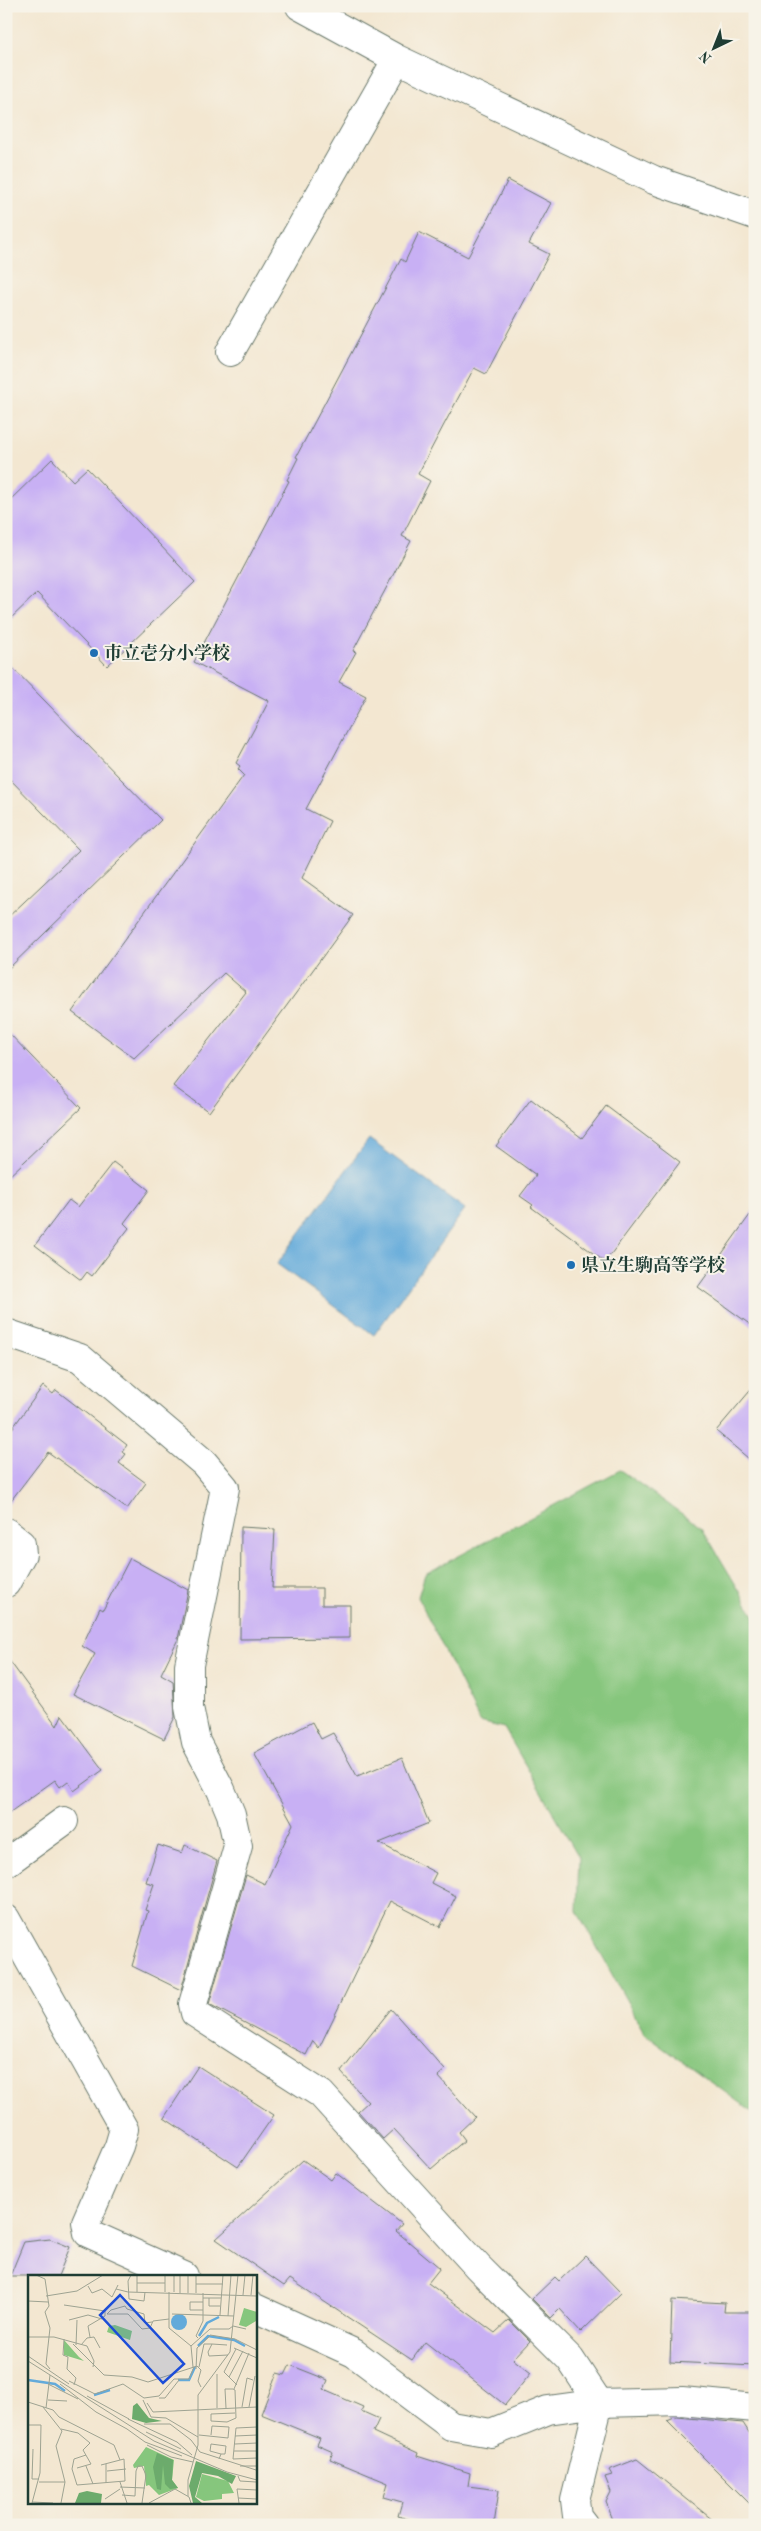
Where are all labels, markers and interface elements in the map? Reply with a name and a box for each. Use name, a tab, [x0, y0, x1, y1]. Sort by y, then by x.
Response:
north arrow	[688, 22, 738, 72]
text: N	[697, 48, 715, 66]
place label: 市立壱分小学校	[104, 643, 230, 663]
marker: 市立壱分小学校	[88, 647, 100, 659]
place label: 県立生駒高等学校	[581, 1255, 725, 1275]
marker: 県立生駒高等学校	[565, 1259, 577, 1271]
inset map	[28, 2275, 256, 2504]

